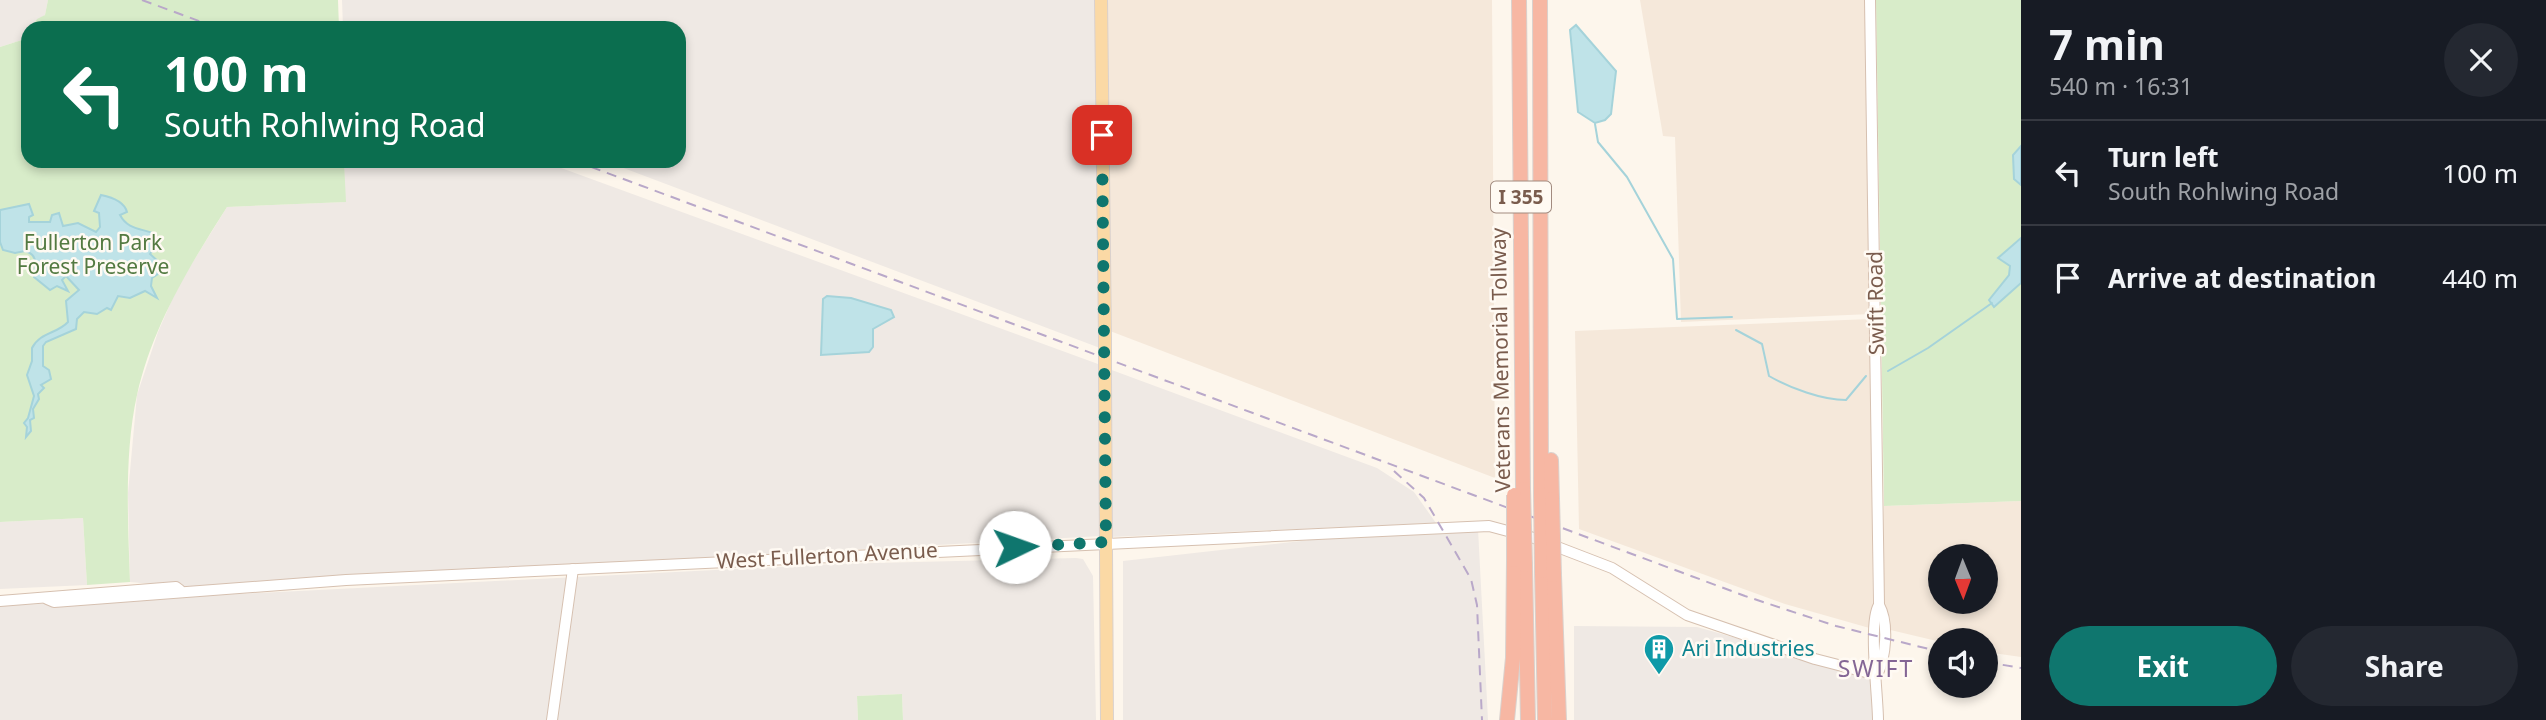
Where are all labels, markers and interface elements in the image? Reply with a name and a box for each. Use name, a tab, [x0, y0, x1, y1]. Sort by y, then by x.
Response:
text: 7 min	[2049, 15, 2165, 72]
button: close	[2444, 23, 2518, 97]
text: 100 m	[164, 40, 309, 106]
icon: left	[49, 49, 140, 140]
text: 540 m · 16:31	[2049, 70, 2193, 102]
text: South Rohlwing Road	[164, 103, 486, 146]
pin	[1072, 105, 1132, 165]
icon: arrive	[1083, 116, 1121, 154]
text: Turn left	[2108, 139, 2219, 175]
icon: left	[2049, 154, 2087, 192]
text: 100 m	[2442, 155, 2518, 191]
text: South Rohlwing Road	[2108, 175, 2339, 207]
road number: I 355	[1491, 182, 1551, 212]
street label: Veterans Memorial Tollway	[1484, 227, 1516, 493]
park label: Fullerton Park Forest Preserve	[17, 228, 169, 280]
street label: Swift Road	[1860, 251, 1890, 355]
icon: arrive	[2049, 259, 2087, 297]
text: Arrive at destination	[2108, 260, 2377, 296]
text: 440 m	[2442, 260, 2518, 296]
position arrow	[978, 510, 1052, 584]
street label: West Fullerton Avenue	[715, 535, 938, 575]
north arrow	[1928, 544, 1998, 614]
map controls	[1928, 544, 1998, 698]
button: Exit	[2049, 626, 2277, 706]
button: Share	[2291, 626, 2518, 706]
button: sound	[1928, 628, 1998, 698]
building icon: Ari Industries	[1642, 632, 1676, 676]
place label: Ari Industries	[1682, 634, 1815, 662]
district label: SWIFT	[1838, 652, 1914, 684]

